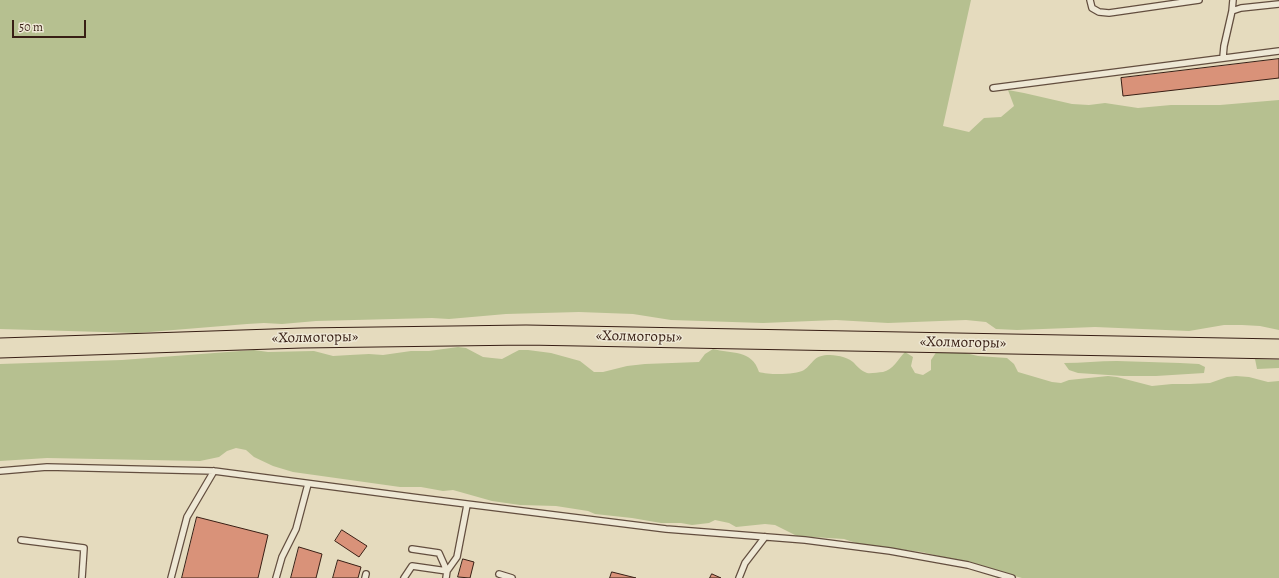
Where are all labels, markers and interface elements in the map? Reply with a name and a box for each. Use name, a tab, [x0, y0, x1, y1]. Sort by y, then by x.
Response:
scale bar	[14, 12, 88, 38]
text: 50 m	[19, 19, 43, 35]
street label: «Холмогоры»	[596, 327, 682, 347]
street label: «Холмогоры»	[272, 328, 358, 348]
street label: «Холмогоры»	[920, 333, 1006, 353]

